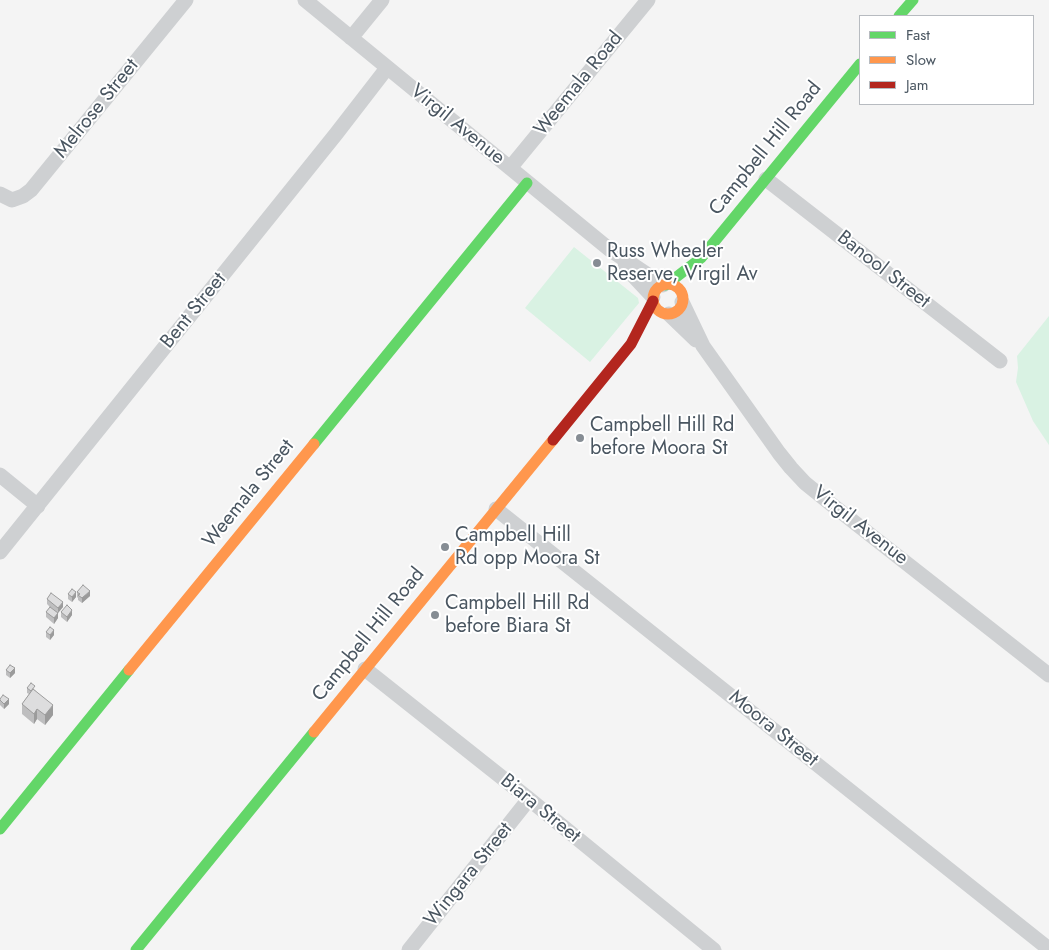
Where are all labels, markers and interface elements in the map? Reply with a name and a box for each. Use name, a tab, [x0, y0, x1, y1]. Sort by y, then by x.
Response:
legend	[859, 15, 1034, 105]
text: Fast	[906, 24, 930, 46]
street label: Weemala Road	[530, 27, 628, 141]
text: Slow	[906, 49, 936, 71]
street label: Melrose Street	[50, 55, 144, 163]
text: Jam	[906, 74, 929, 96]
street label: Campbell Hill Road	[705, 77, 827, 221]
street label: Virgil Avenue	[405, 80, 509, 170]
street label: Banool Street	[832, 226, 934, 314]
place label: Russ Wheeler Reserve, Virgil Av	[607, 240, 757, 287]
marker: Russ Wheeler Reserve, Virgil Av	[591, 257, 603, 269]
street label: Bent Street	[156, 268, 232, 354]
place label: Campbell Hill Rd before Moora St	[590, 414, 735, 461]
marker: Campbell Hill Rd before Moora St	[574, 432, 586, 444]
street label: Weemala Street	[198, 435, 300, 553]
street label: Virgil Avenue	[808, 481, 912, 571]
place label: Campbell Hill Rd opp Moora St	[455, 524, 600, 571]
marker: Campbell Hill Rd opp Moora St	[439, 541, 451, 553]
street label: Campbell Hill Road	[308, 563, 430, 707]
place label: Campbell Hill Rd before Biara St	[445, 592, 590, 639]
marker: Campbell Hill Rd before Biara St	[429, 609, 441, 621]
street label: Moora Street	[723, 686, 823, 772]
street label: Biara Street	[495, 769, 585, 849]
street label: Wingara Street	[420, 818, 518, 932]

